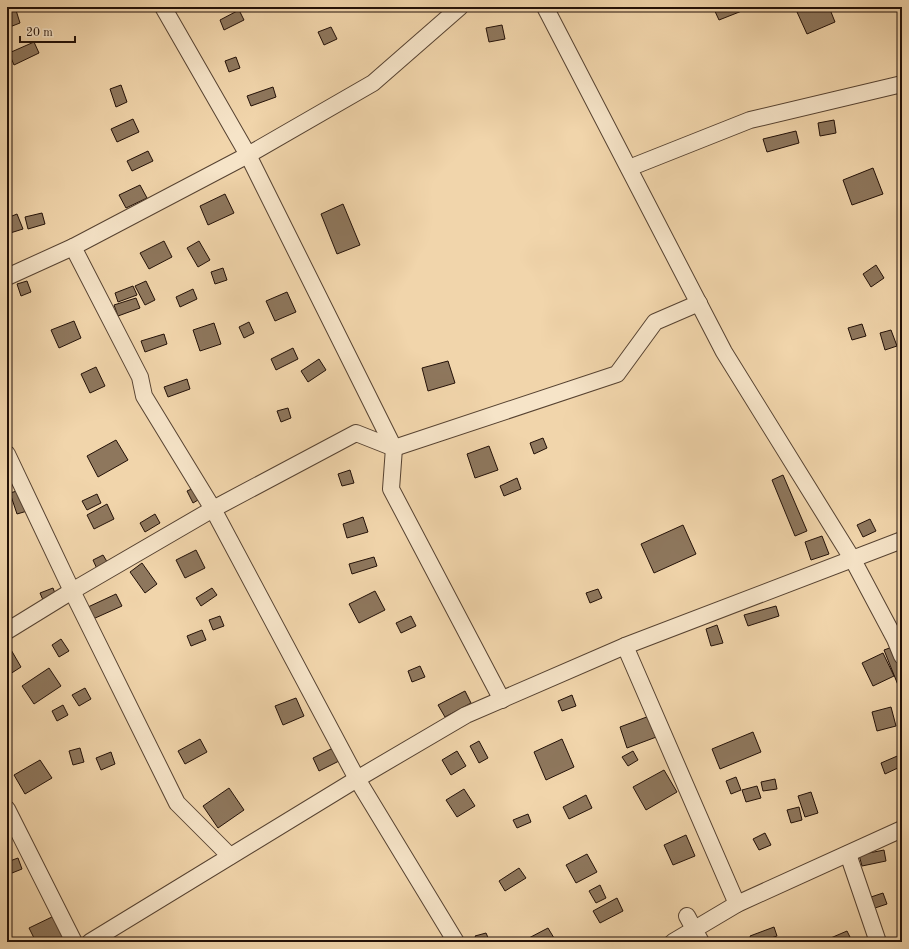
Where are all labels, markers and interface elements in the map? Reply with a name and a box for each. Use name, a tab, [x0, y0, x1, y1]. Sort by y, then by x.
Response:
scale bar	[20, 18, 75, 44]
text: 20 m	[26, 27, 53, 39]

